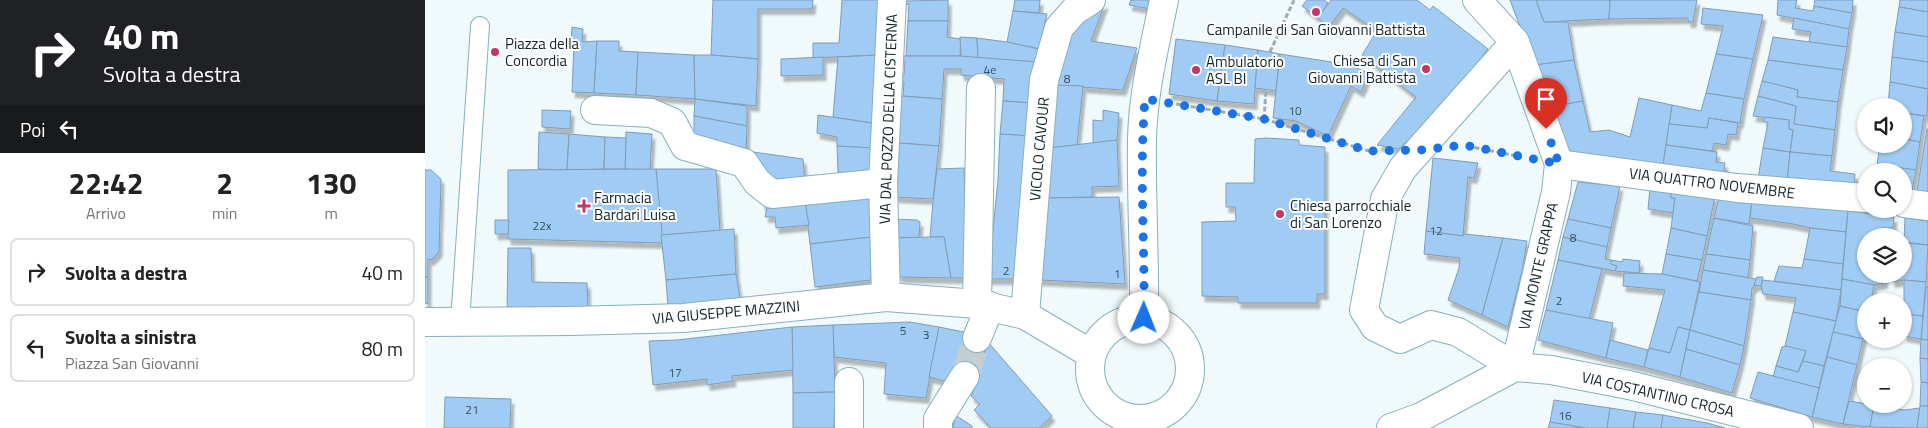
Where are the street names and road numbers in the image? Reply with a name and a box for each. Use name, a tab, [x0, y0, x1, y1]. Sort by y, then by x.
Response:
street label: VIA DAL POZZO DELLA CISTERNA	[873, 13, 903, 225]
street label: VICOLO CAVOUR	[1023, 96, 1055, 202]
street label: VIA QUATTRO NOVEMBRE	[1628, 161, 1796, 205]
street label: VIA MONTE GRAPPA	[1512, 200, 1564, 332]
street label: VIA GIUSEPPE MAZZINI	[651, 294, 801, 330]
street label: VIA COSTANTINO CROSA	[1579, 365, 1737, 423]

